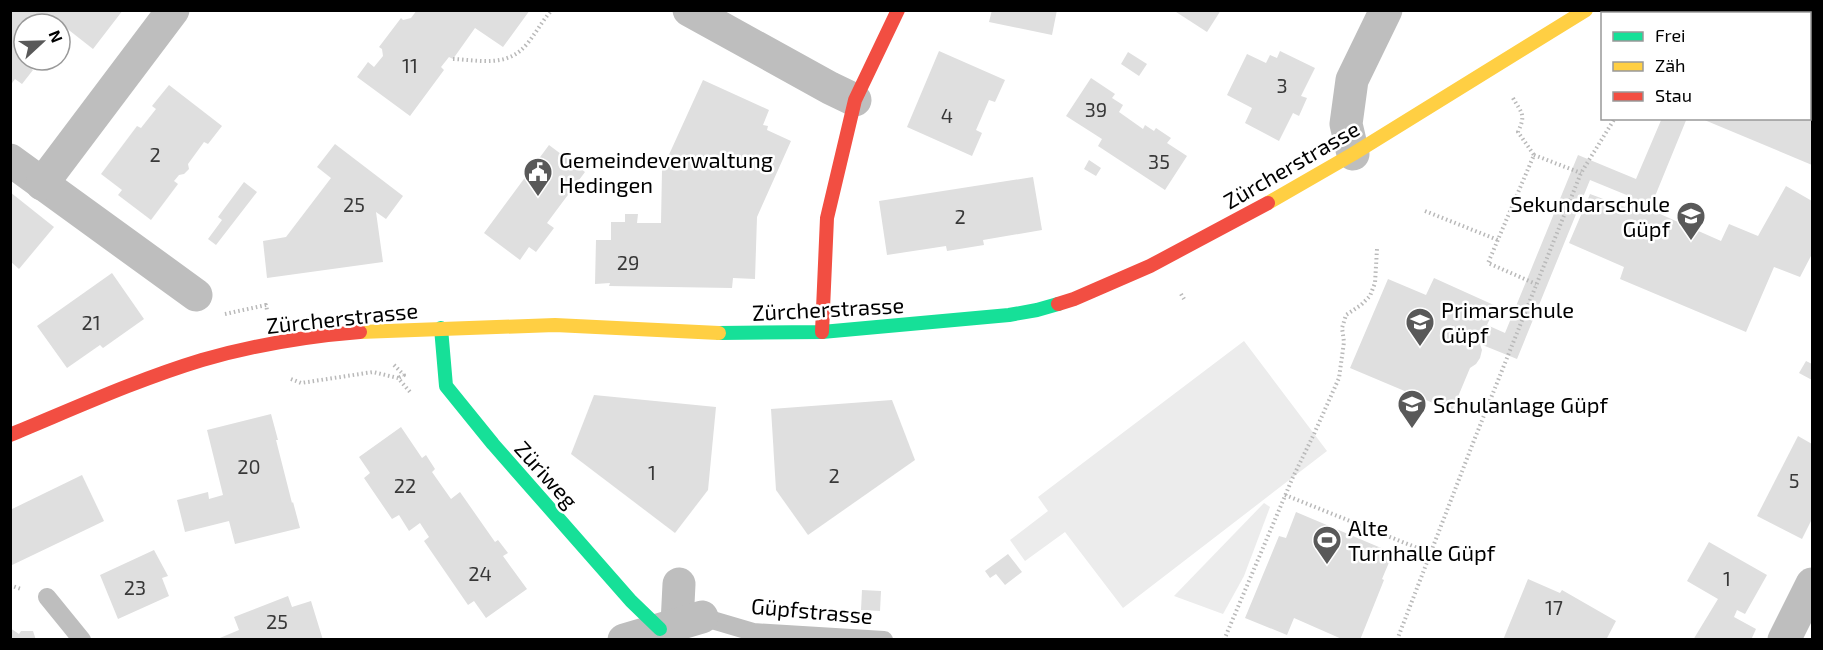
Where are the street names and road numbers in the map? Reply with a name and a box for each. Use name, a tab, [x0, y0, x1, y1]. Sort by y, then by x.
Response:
street label: Zürcherstrasse	[1219, 115, 1363, 213]
street label: Zürcherstrasse	[751, 291, 905, 325]
street label: Zürcherstrasse	[265, 296, 419, 338]
street label: Züriweg	[510, 435, 584, 513]
street label: Güpfstrasse	[750, 592, 874, 628]

